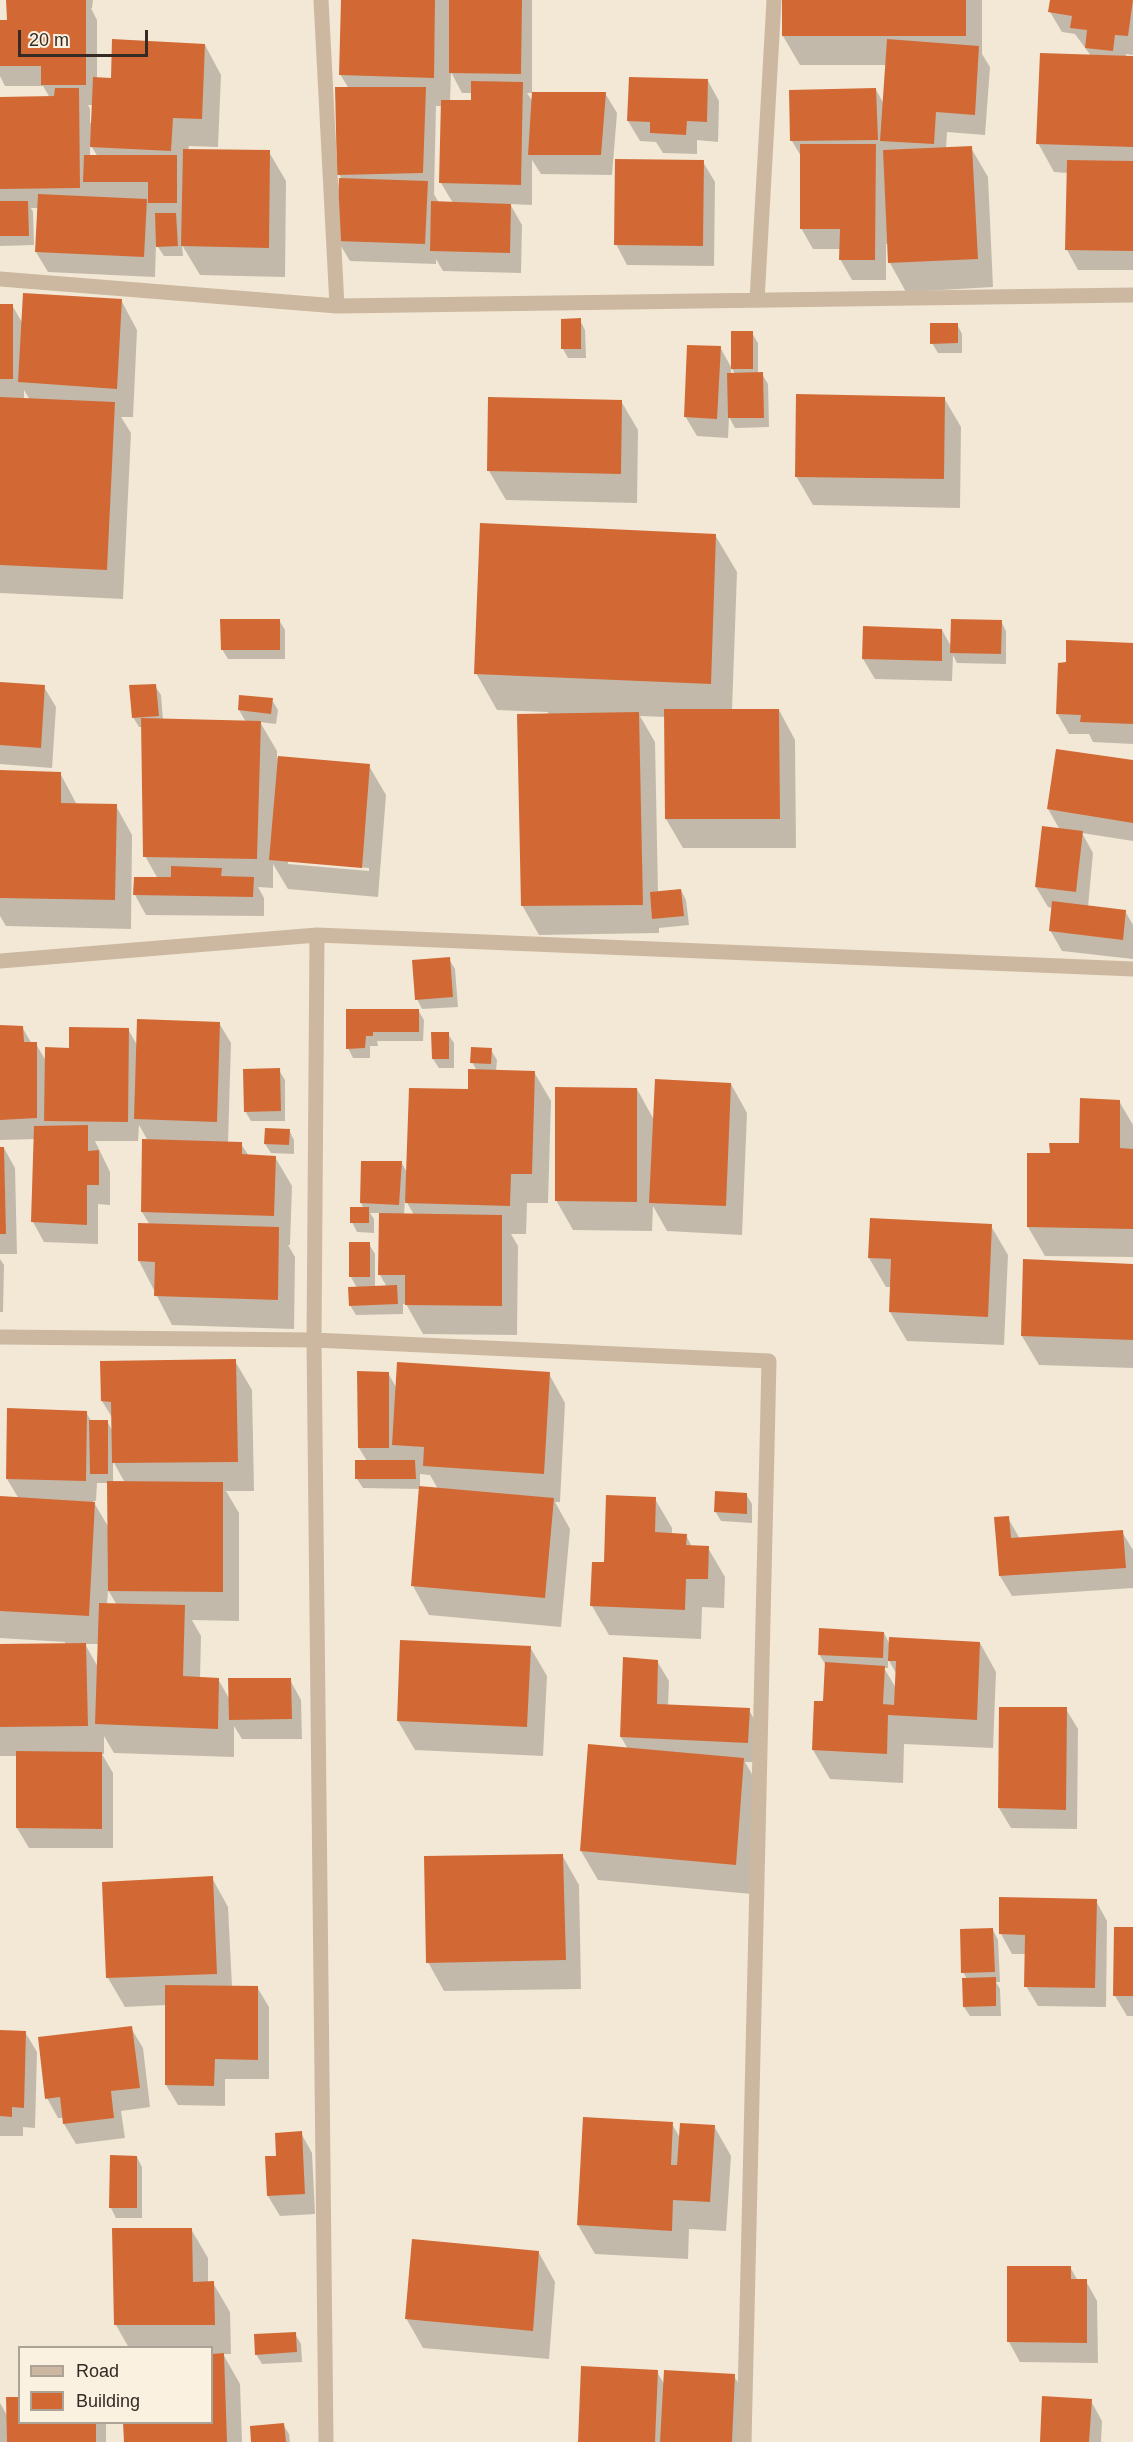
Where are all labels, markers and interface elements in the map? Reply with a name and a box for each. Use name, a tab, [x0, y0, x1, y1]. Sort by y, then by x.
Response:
scale bar	[21, 18, 152, 56]
text: 20 m	[29, 30, 69, 50]
legend	[18, 2346, 213, 2424]
text: Road	[76, 2361, 119, 2381]
text: Building	[76, 2391, 140, 2411]

